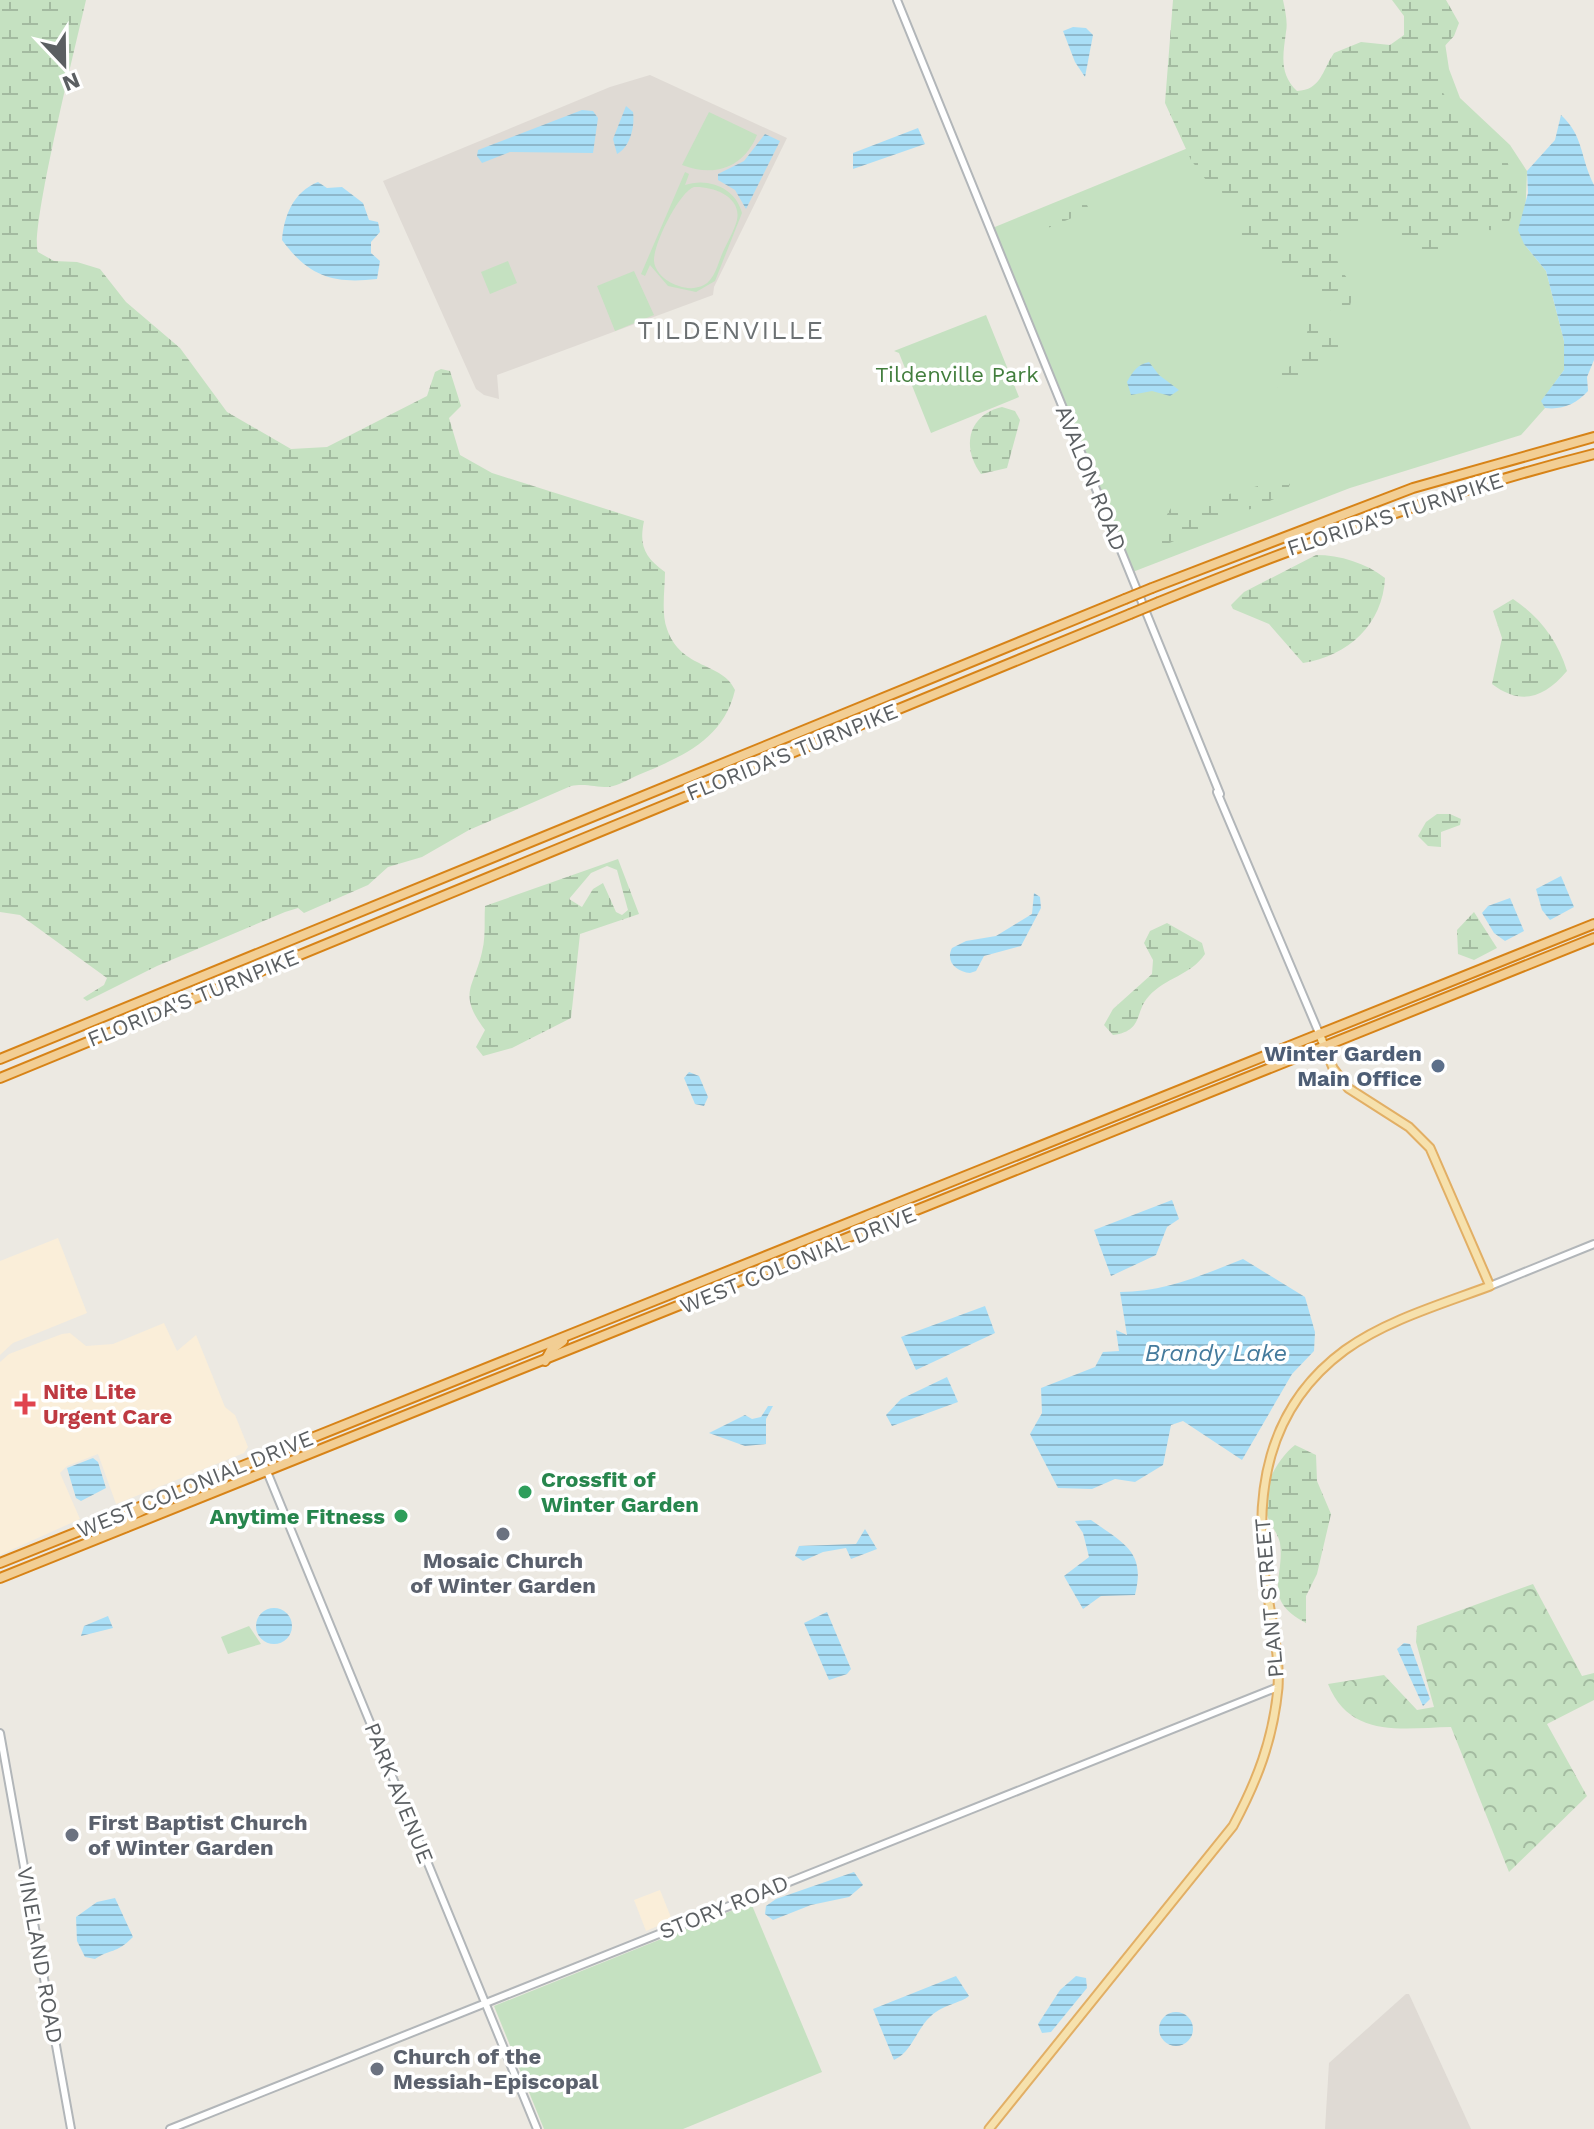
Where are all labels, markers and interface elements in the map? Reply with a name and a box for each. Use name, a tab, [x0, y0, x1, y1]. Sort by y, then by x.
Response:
north arrow	[24, 24, 104, 104]
text: N	[59, 67, 84, 97]
district label: TILDENVILLE	[637, 315, 825, 345]
park label: Tildenville Park	[875, 362, 1039, 387]
street label: AVALON ROAD	[1051, 402, 1131, 554]
street label: FLORIDA'S TURNPIKE	[1284, 467, 1506, 561]
street label: FLORIDA'S TURNPIKE	[683, 698, 901, 806]
street label: FLORIDA'S TURNPIKE	[84, 944, 302, 1052]
place label: Winter Garden Main Office	[1264, 1041, 1422, 1091]
marker: Winter Garden Main Office	[1429, 1057, 1447, 1075]
street label: WEST COLONIAL DRIVE	[676, 1201, 920, 1319]
water label: Brandy Lake	[1145, 1339, 1287, 1367]
place label: Nite Lite Urgent Care	[43, 1379, 172, 1429]
marker: Nite Lite Urgent Care	[14, 1393, 36, 1415]
street label: WEST COLONIAL DRIVE	[73, 1425, 317, 1543]
place label: Crossfit of Winter Garden	[541, 1467, 699, 1517]
marker: Crossfit of Winter Garden	[516, 1483, 534, 1501]
place label: Anytime Fitness	[209, 1504, 385, 1529]
marker: Anytime Fitness	[392, 1507, 410, 1525]
street label: PLANT STREET	[1250, 1517, 1288, 1679]
marker: Mosaic Church of Winter Garden	[494, 1525, 512, 1543]
place label: Mosaic Church of Winter Garden	[410, 1548, 596, 1598]
street label: PARK AVENUE	[359, 1719, 439, 1867]
place label: First Baptist Church of Winter Garden	[88, 1810, 308, 1860]
marker: First Baptist Church of Winter Garden	[63, 1826, 81, 1844]
street label: VINELAND ROAD	[12, 1865, 68, 2045]
street label: STORY ROAD	[656, 1870, 792, 1944]
place label: Church of the Messiah-Episcopal	[393, 2044, 599, 2094]
marker: Church of the Messiah-Episcopal	[368, 2060, 386, 2078]

